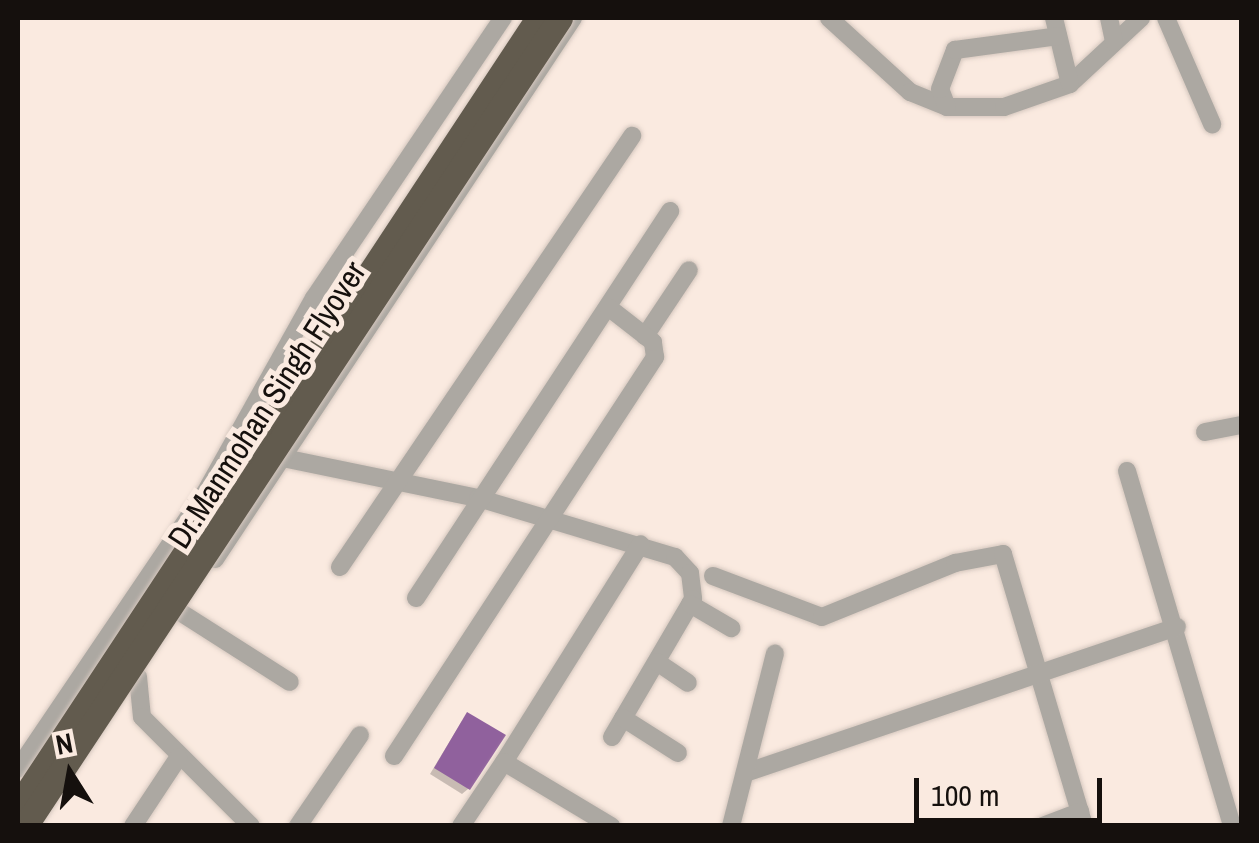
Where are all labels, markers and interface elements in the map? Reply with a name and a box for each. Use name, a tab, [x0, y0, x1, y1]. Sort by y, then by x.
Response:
street label: Dr.Manmohan Singh Flyover	[160, 254, 374, 556]
north arrow	[20, 723, 120, 823]
text: N	[53, 723, 76, 764]
scale bar	[919, 758, 1106, 820]
text: 100 m	[931, 775, 999, 815]

